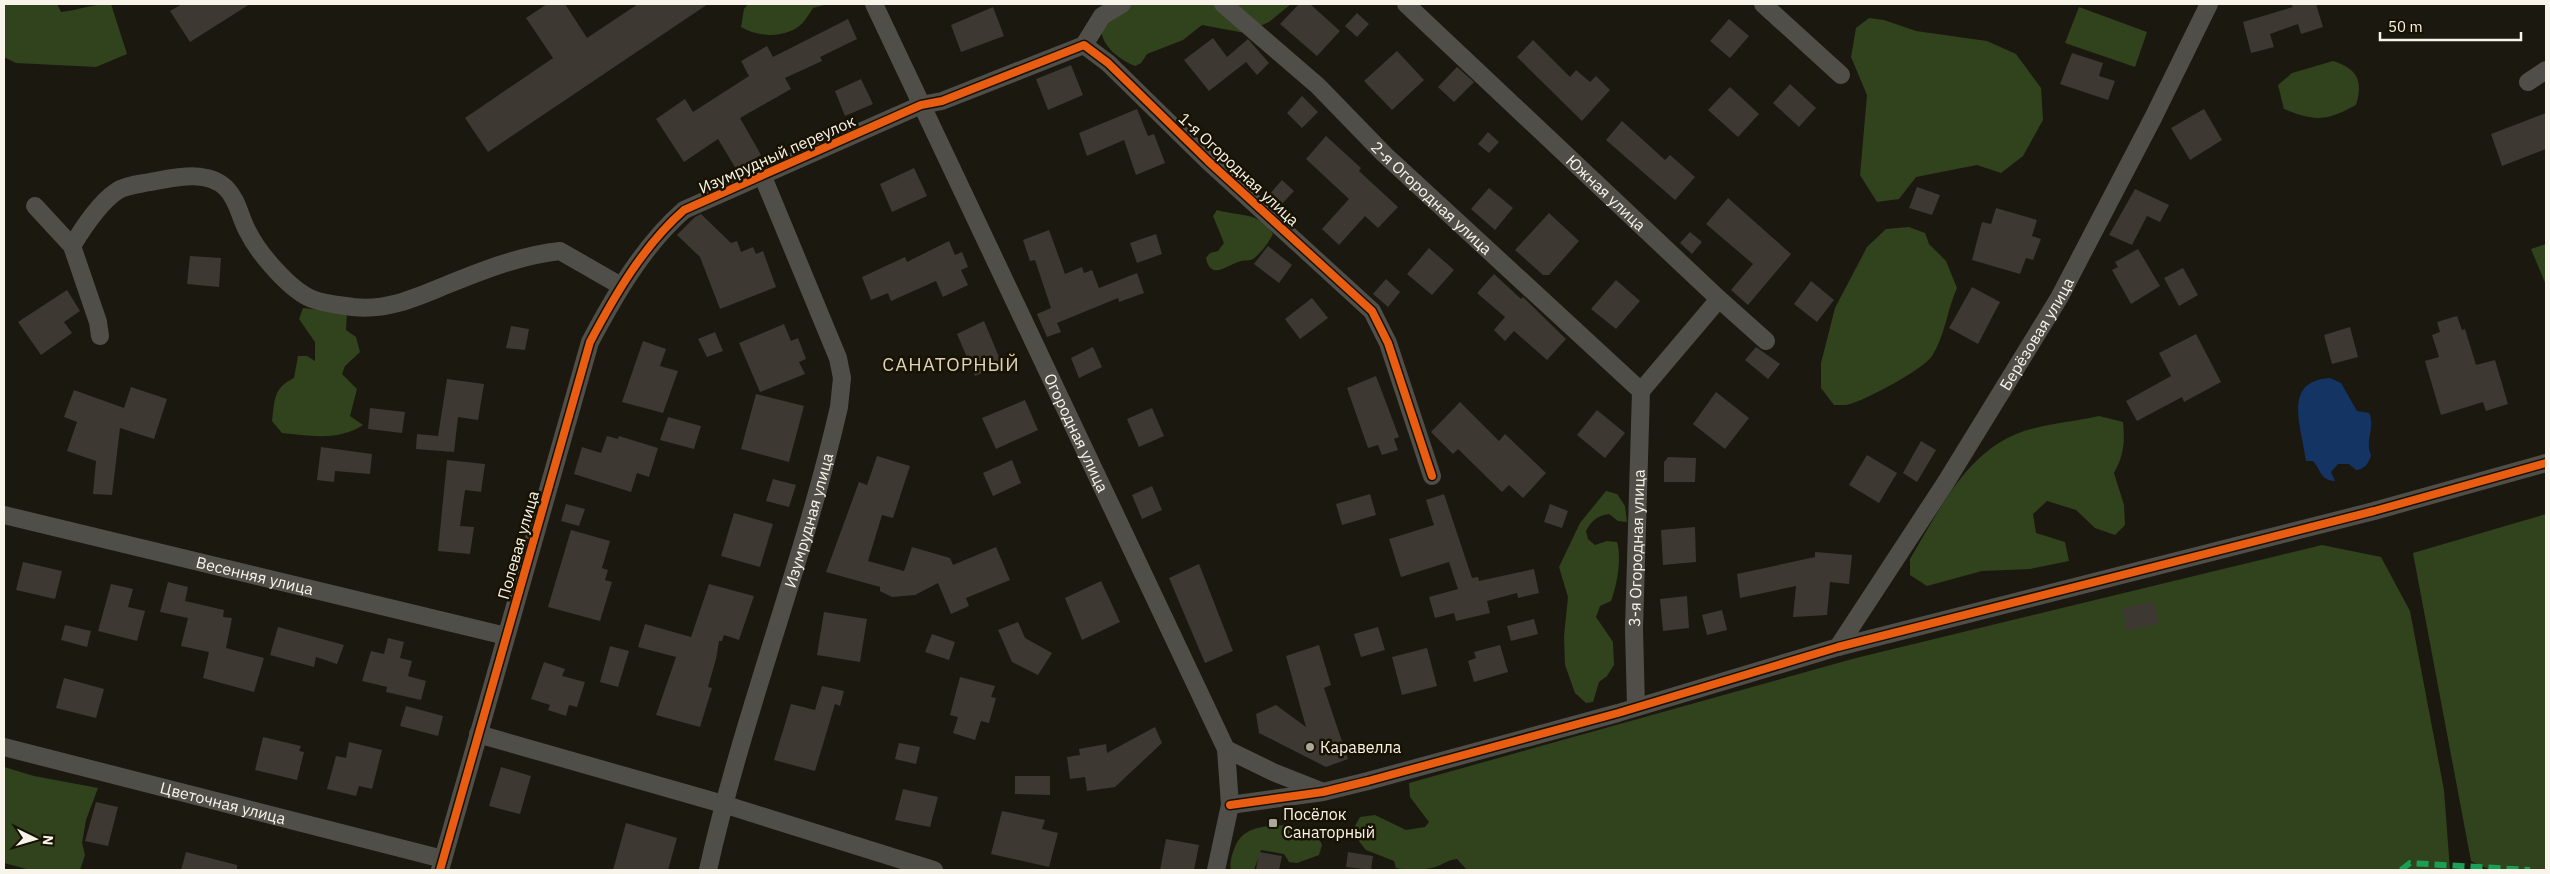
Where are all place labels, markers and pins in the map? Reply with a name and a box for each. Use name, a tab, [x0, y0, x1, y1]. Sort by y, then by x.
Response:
place label: Каравелла	[1320, 737, 1402, 757]
marker: Каравелла	[1304, 741, 1316, 753]
place label: Посёлок Санаторный	[1283, 804, 1375, 842]
marker: Посёлок Санаторный	[1267, 817, 1279, 829]

